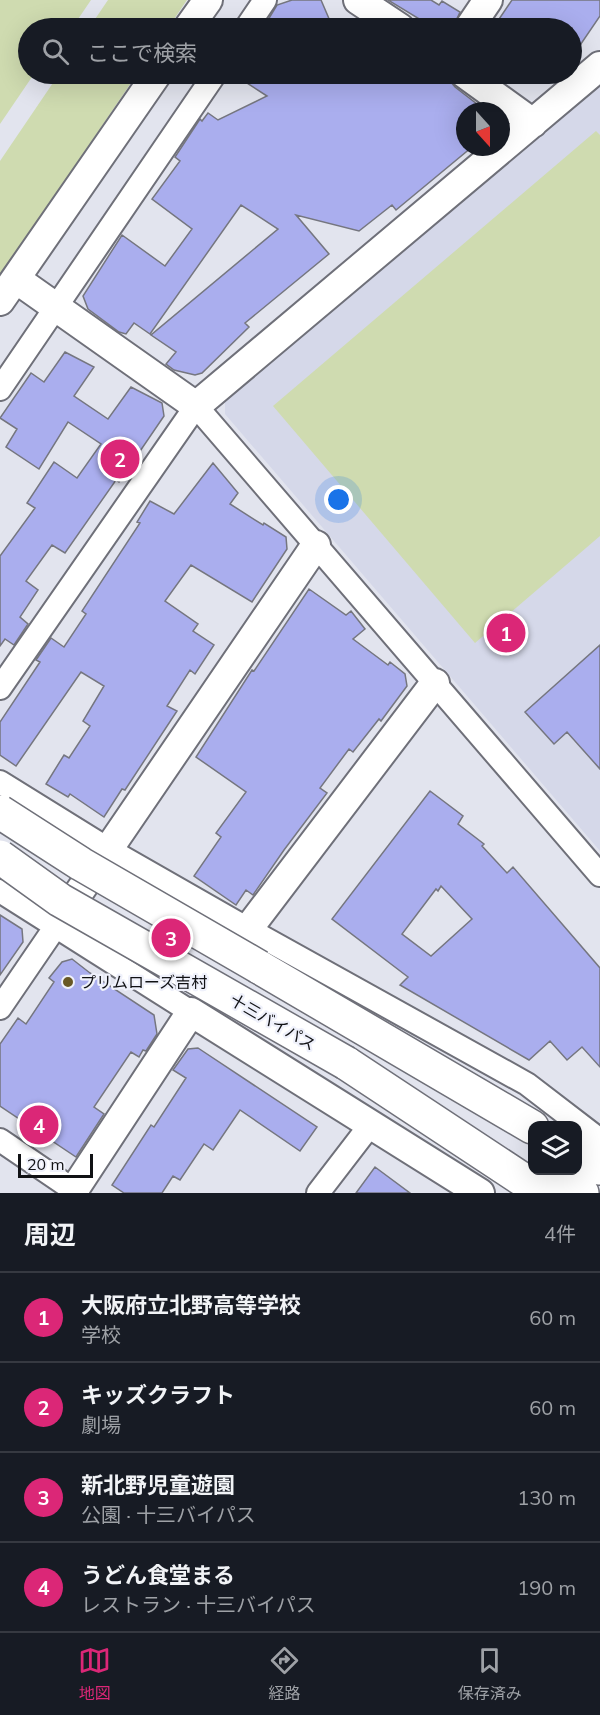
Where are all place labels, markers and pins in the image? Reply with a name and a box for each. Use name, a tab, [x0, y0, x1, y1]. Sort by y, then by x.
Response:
pin: 2	[100, 436, 140, 482]
pin: 1	[486, 610, 526, 656]
pin: 3	[152, 916, 190, 960]
place label: プリムローズ吉村	[80, 972, 207, 992]
marker: プリムローズ吉村	[61, 975, 75, 989]
pin: 4	[20, 1102, 58, 1148]

